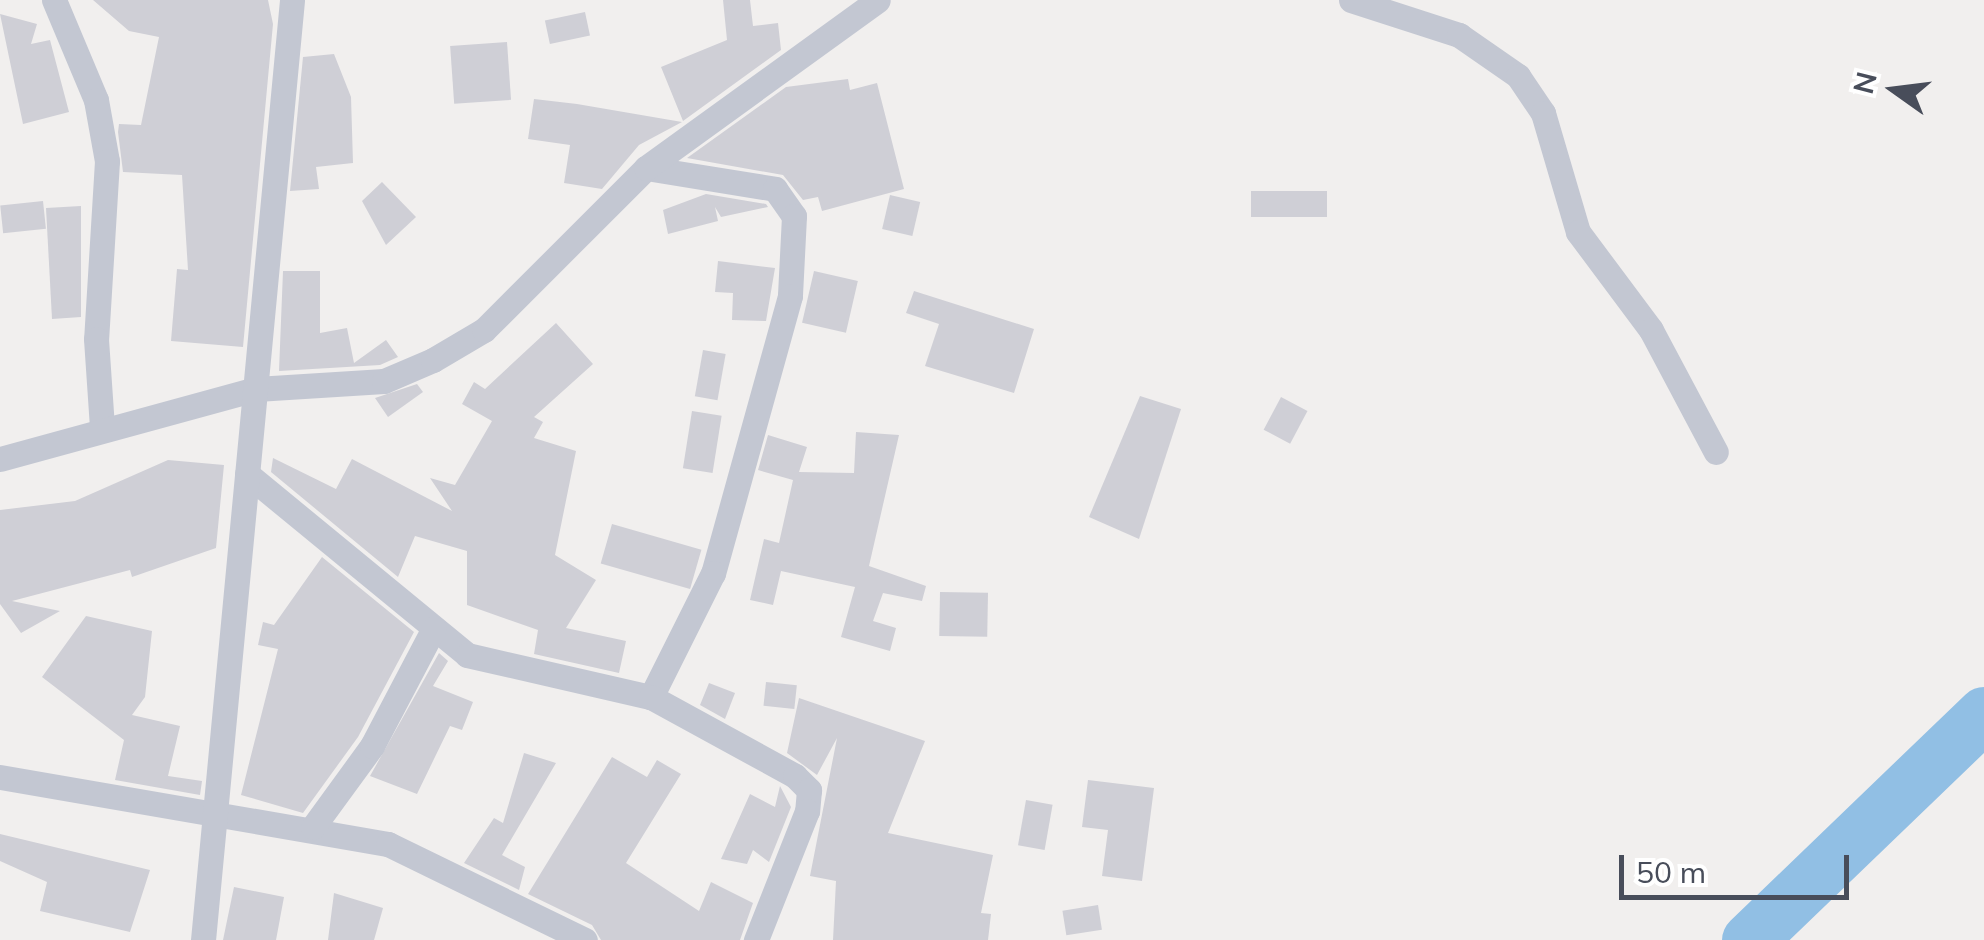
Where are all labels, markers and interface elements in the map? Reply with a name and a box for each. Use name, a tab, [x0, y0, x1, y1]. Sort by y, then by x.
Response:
north arrow	[1844, 40, 1944, 140]
text: N	[1845, 68, 1884, 97]
scale bar	[1624, 835, 1854, 897]
text: 50 m	[1636, 853, 1706, 891]

